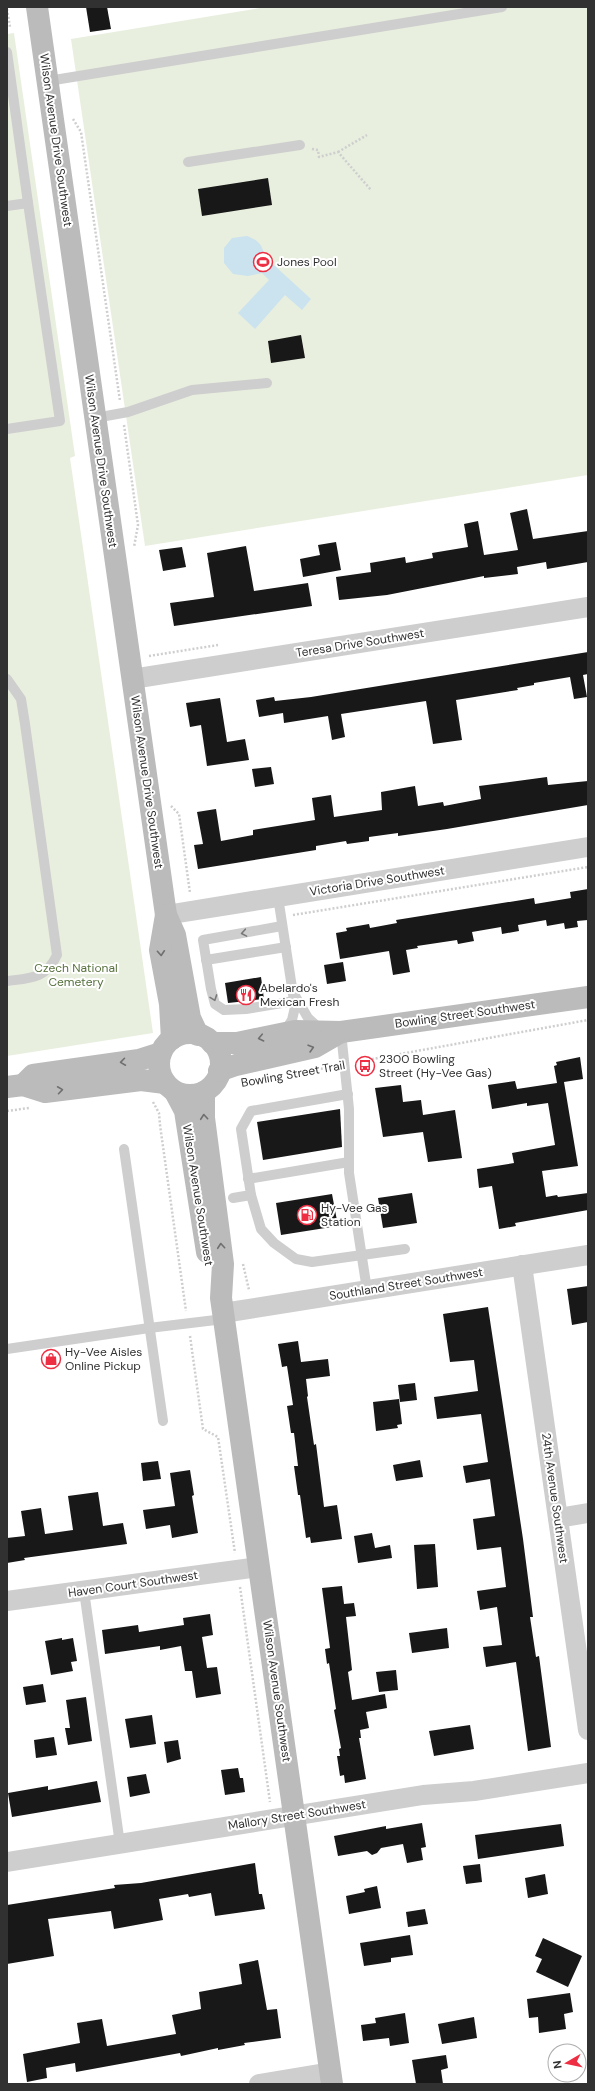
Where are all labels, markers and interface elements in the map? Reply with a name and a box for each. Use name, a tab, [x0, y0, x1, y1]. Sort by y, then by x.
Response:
street label: Wilson Avenue Drive Southwest	[36, 52, 76, 228]
sports icon: Jones Pool	[252, 251, 274, 273]
place label: Jones Pool	[277, 254, 337, 270]
street label: Wilson Avenue Drive Southwest	[81, 373, 121, 549]
street label: Teresa Drive Southwest	[295, 625, 426, 661]
street label: Wilson Avenue Drive Southwest	[127, 694, 167, 870]
street label: Victoria Drive Southwest	[308, 862, 446, 900]
one-way arrow	[241, 928, 247, 937]
one-way arrow	[156, 950, 165, 956]
park label: Czech National Cemetery	[34, 960, 118, 990]
place label: Abelardo's Mexican Fresh	[260, 980, 339, 1010]
restaurant icon: Abelardo's Mexican Fresh	[235, 984, 257, 1006]
one-way arrow	[209, 994, 218, 1001]
street label: Bowling Street Southwest	[394, 996, 537, 1032]
one-way arrow	[258, 1033, 264, 1041]
one-way arrow	[308, 1044, 315, 1053]
place label: 2300 Bowling Street (Hy-Vee Gas)	[379, 1051, 492, 1081]
bus stop icon: 2300 Bowling Street (Hy-Vee Gas)	[354, 1055, 376, 1077]
one-way arrow	[120, 1057, 126, 1066]
street label: Bowling Street Trail	[240, 1057, 346, 1091]
one-way arrow	[57, 1086, 63, 1095]
one-way arrow	[199, 1114, 208, 1120]
street label: Wilson Avenue Southwest	[179, 1123, 217, 1267]
place label: Hy-Vee Gas Station	[321, 1200, 388, 1230]
fuel station icon: Hy-Vee Gas Station	[296, 1204, 318, 1226]
one-way arrow	[217, 1243, 226, 1249]
street label: Southland Street Southwest	[328, 1264, 484, 1304]
place label: Hy-Vee Aisles Online Pickup	[65, 1344, 142, 1374]
shop icon: Hy-Vee Aisles Online Pickup	[40, 1348, 62, 1370]
street label: 24th Avenue Southwest	[538, 1432, 572, 1565]
street label: Haven Court Southwest	[67, 1567, 199, 1601]
street label: Wilson Avenue Southwest	[259, 1619, 295, 1763]
street label: Mallory Street Southwest	[227, 1796, 367, 1834]
north arrow	[547, 2043, 587, 2083]
text: N	[550, 2060, 565, 2070]

